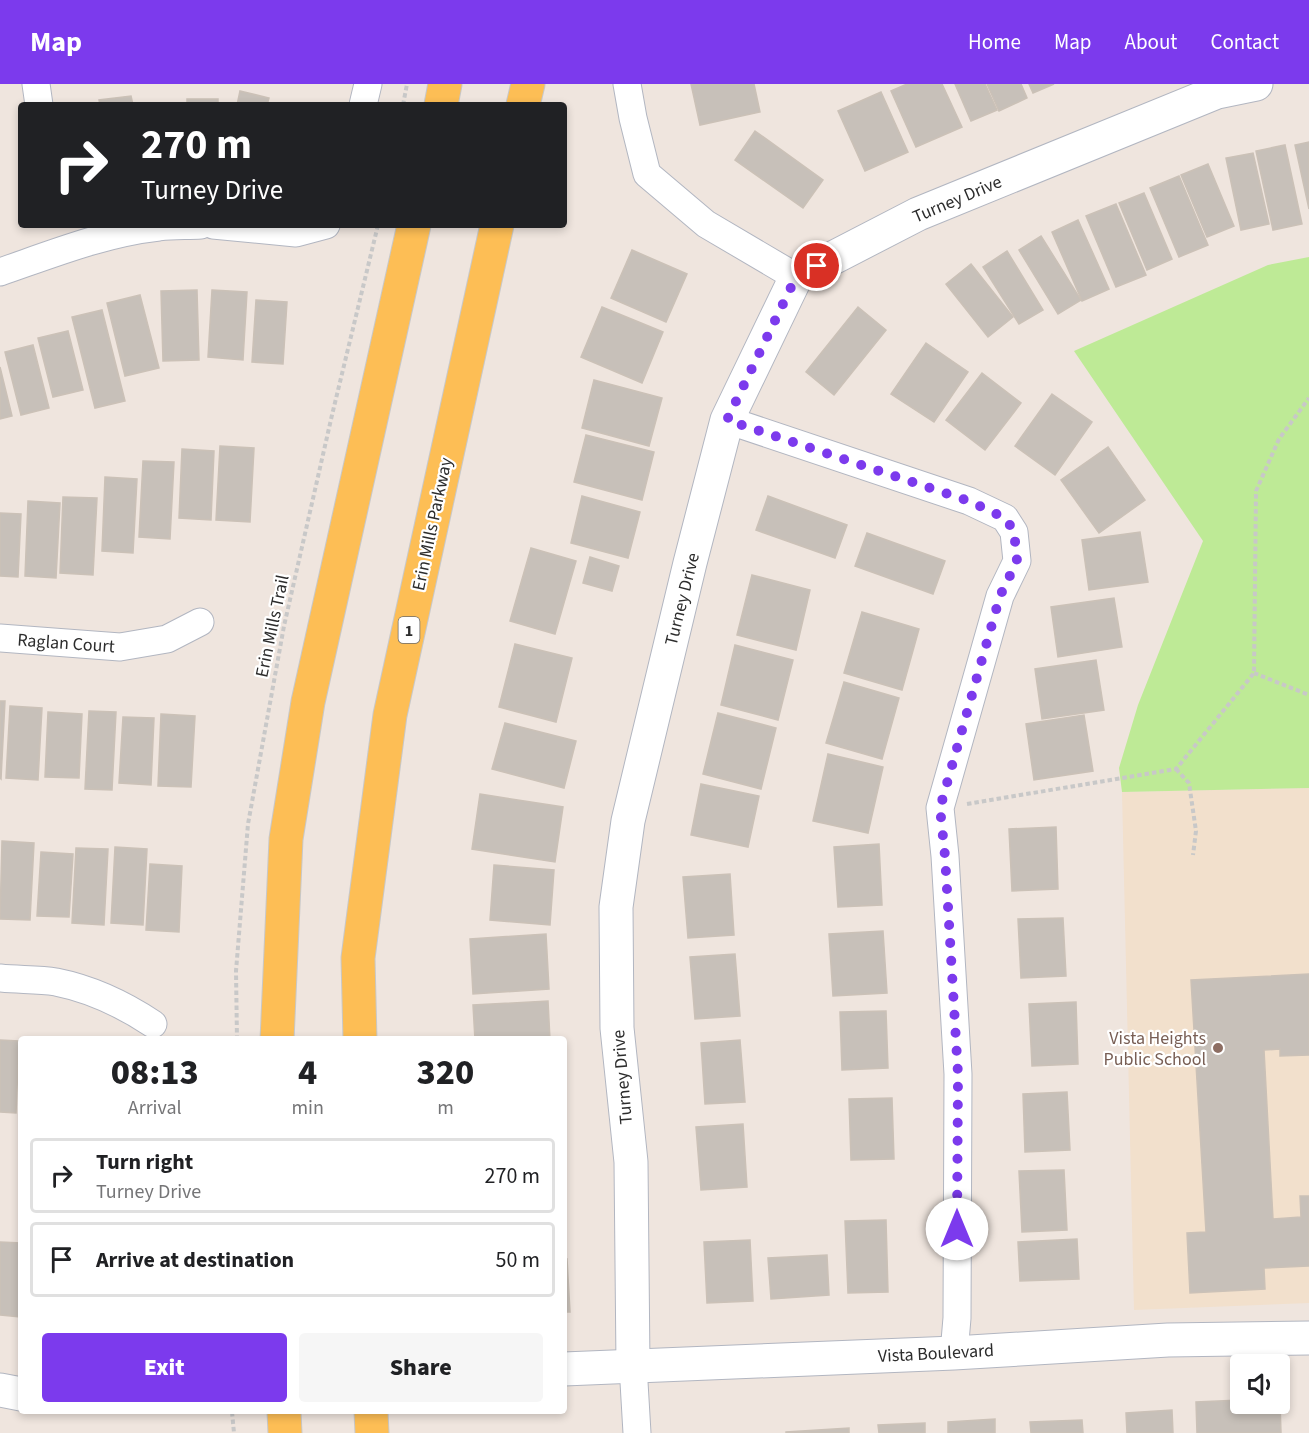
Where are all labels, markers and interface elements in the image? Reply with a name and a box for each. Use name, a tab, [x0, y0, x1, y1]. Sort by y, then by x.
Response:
text: Map	[30, 22, 82, 62]
text: Home	[968, 27, 1021, 57]
text: Map	[1054, 27, 1092, 57]
text: About	[1125, 27, 1177, 57]
text: Contact	[1210, 27, 1279, 57]
text: 270 m	[141, 115, 252, 175]
icon: right	[42, 126, 120, 204]
street label: Turney Drive	[909, 169, 1006, 229]
text: Turney Drive	[141, 171, 283, 210]
pin	[791, 240, 842, 291]
icon: arrive	[800, 249, 833, 282]
street label: Erin Mills Parkway	[406, 455, 459, 593]
street label: Turney Drive	[659, 550, 706, 648]
street label: Erin Mills Trail	[249, 573, 296, 680]
road number: 1	[398, 617, 420, 643]
street label: Raglan Court	[16, 628, 116, 659]
place label: Vista Heights Public School	[1104, 1026, 1206, 1072]
street label: Turney Drive	[606, 1029, 639, 1125]
marker: Vista Heights Public School	[1211, 1041, 1225, 1055]
text: 08:13	[111, 1047, 199, 1098]
text: 4	[298, 1047, 317, 1098]
text: 320	[417, 1047, 474, 1098]
text: Arrival	[128, 1094, 182, 1122]
text: min	[291, 1094, 324, 1122]
text: m	[437, 1094, 454, 1122]
text: Turn right	[96, 1146, 193, 1178]
icon: right	[45, 1159, 78, 1192]
text: 270 m	[485, 1160, 540, 1192]
text: Turney Drive	[96, 1178, 201, 1206]
position arrow	[925, 1197, 989, 1261]
icon: arrive	[45, 1243, 78, 1276]
text: Arrive at destination	[96, 1244, 294, 1276]
text: 50 m	[495, 1244, 540, 1276]
button: Exit	[42, 1333, 287, 1402]
button: Share	[299, 1333, 543, 1402]
street label: Vista Boulevard	[877, 1338, 995, 1369]
map controls	[1230, 1354, 1290, 1414]
button: sound	[1230, 1354, 1290, 1414]

